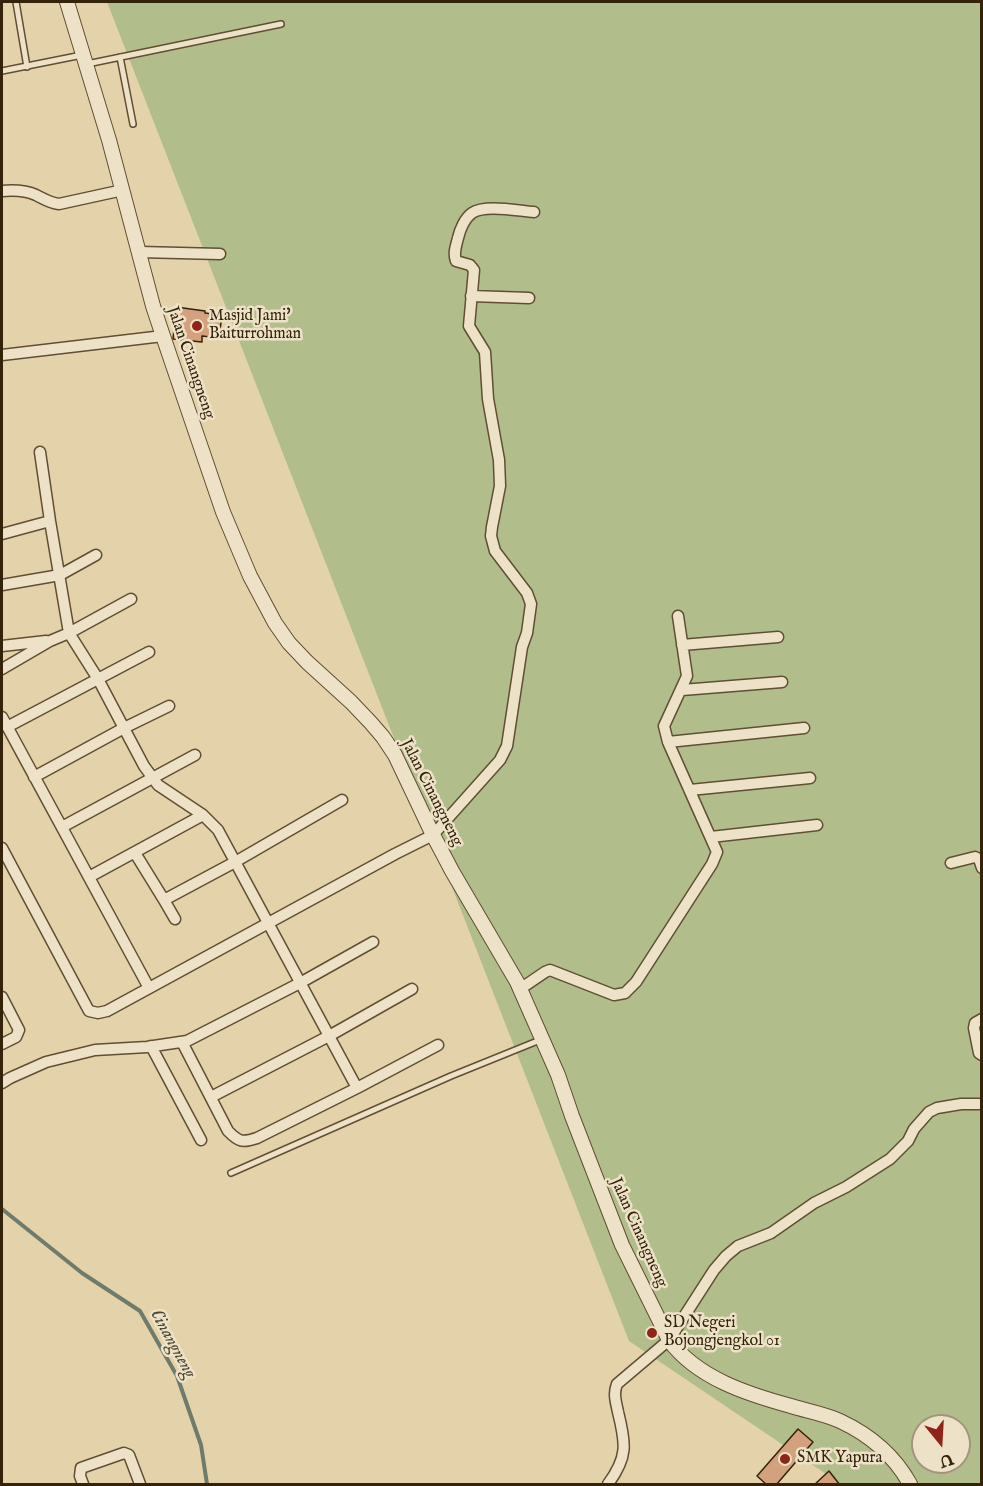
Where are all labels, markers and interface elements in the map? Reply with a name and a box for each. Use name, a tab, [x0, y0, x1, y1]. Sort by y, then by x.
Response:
street label: Jalan Cinangneng	[162, 304, 218, 422]
place label: Masjid Jami' Baiturrohman	[209, 307, 301, 345]
marker: Masjid Jami' Baiturrohman	[190, 319, 204, 333]
street label: Jalan Cinangneng	[396, 736, 466, 850]
street label: Jalan Cinangneng	[605, 1175, 671, 1291]
water label: Cinangneng	[144, 1306, 200, 1382]
place label: SD Negeri Bojongjengkol 01	[664, 1314, 780, 1352]
marker: SD Negeri Bojongjengkol 01	[645, 1326, 659, 1340]
north arrow	[911, 1414, 971, 1474]
text: U	[936, 1448, 955, 1471]
place label: SMK Yapura	[797, 1449, 882, 1469]
marker: SMK Yapura	[778, 1452, 792, 1466]

